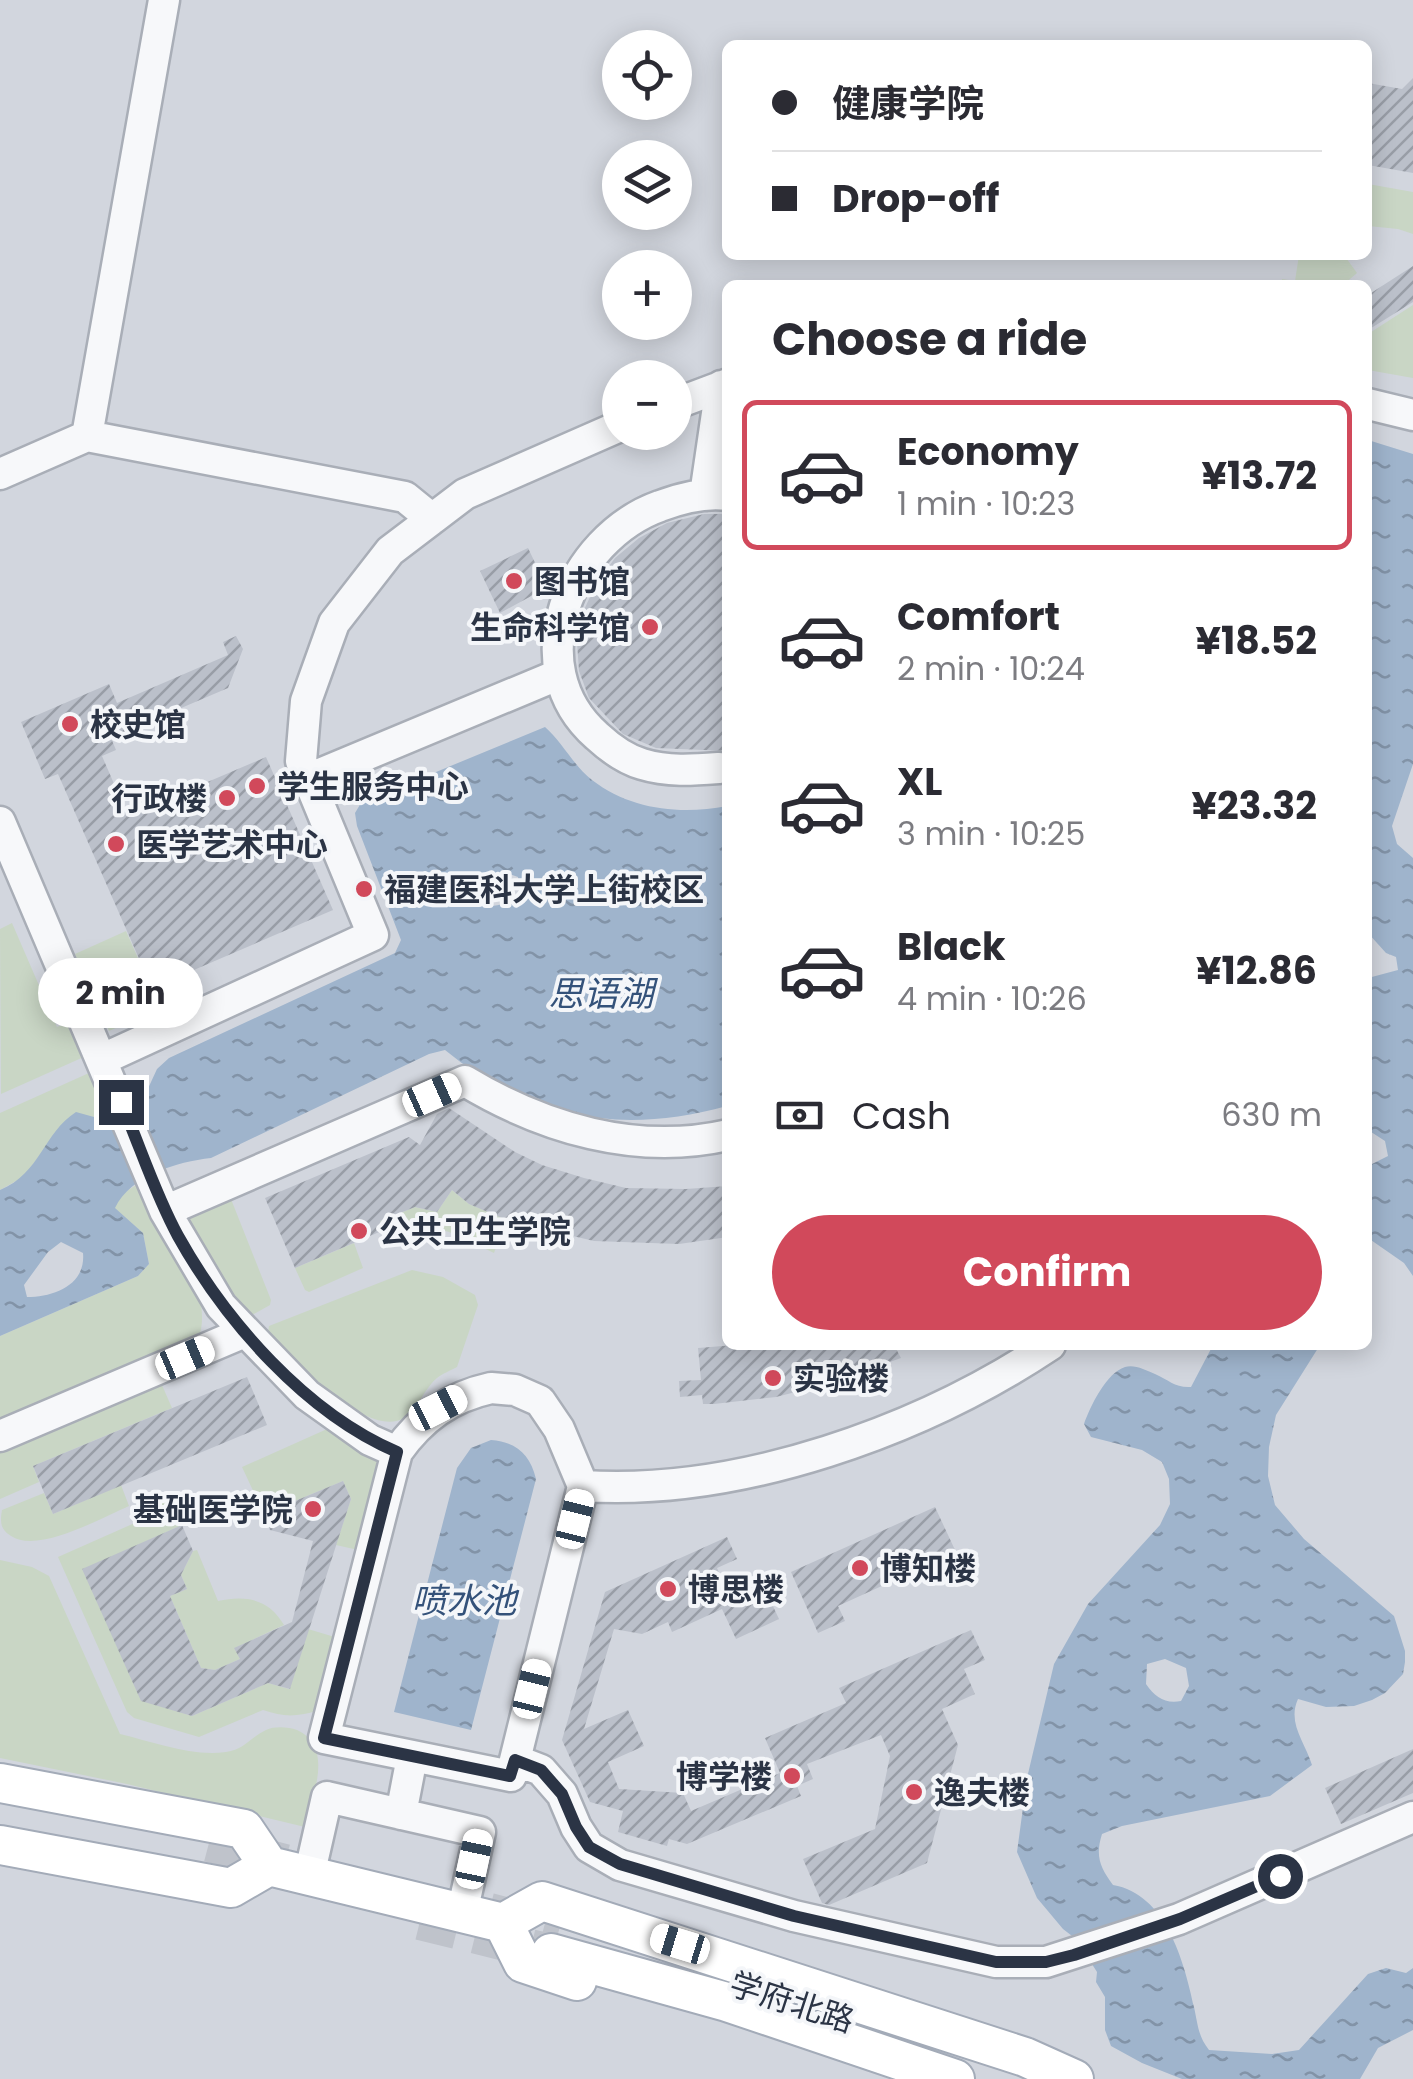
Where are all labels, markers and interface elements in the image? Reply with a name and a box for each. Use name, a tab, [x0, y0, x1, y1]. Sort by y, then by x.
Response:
map controls	[602, 30, 692, 450]
button: locate	[602, 30, 692, 120]
text: 健康学院	[832, 77, 984, 130]
button: layers	[602, 140, 692, 230]
text: Drop-off	[832, 172, 1000, 225]
button: +	[602, 250, 692, 340]
text: Choose a ride	[772, 308, 1087, 371]
button: −	[602, 360, 692, 450]
text: Economy	[897, 425, 1079, 478]
icon: car	[777, 430, 867, 520]
text: ¥13.72	[1201, 449, 1317, 502]
text: 1 min · 10:23	[897, 481, 1075, 526]
place label: 图书馆	[534, 559, 630, 604]
marker: 图书馆	[503, 570, 525, 592]
text: Comfort	[897, 590, 1060, 643]
icon: car	[777, 595, 867, 685]
place label: 生命科学馆	[470, 605, 630, 650]
text: ¥18.52	[1195, 614, 1317, 667]
marker: 生命科学馆	[639, 616, 661, 638]
text: 2 min · 10:24	[897, 646, 1085, 691]
place label: 校史馆	[90, 702, 186, 747]
marker: 校史馆	[59, 713, 81, 735]
text: XL	[897, 755, 942, 808]
icon: car	[777, 760, 867, 850]
place label: 学生服务中心	[277, 764, 469, 809]
marker: 学生服务中心	[246, 775, 268, 797]
place label: 行政楼	[111, 776, 207, 821]
text: ¥23.32	[1191, 779, 1317, 832]
marker: 行政楼	[216, 787, 238, 809]
text: 3 min · 10:25	[897, 811, 1085, 856]
place label: 医学艺术中心	[136, 822, 328, 867]
marker: 医学艺术中心	[105, 833, 127, 855]
place label: 福建医科大学上街校区	[384, 867, 704, 912]
marker: 福建医科大学上街校区	[353, 878, 375, 900]
text: Black	[897, 920, 1006, 973]
icon: car	[777, 925, 867, 1015]
text: ¥12.86	[1196, 944, 1317, 997]
callout: 2 min	[38, 957, 204, 1027]
water label: 思语湖	[548, 969, 658, 1018]
text: 2 min	[76, 970, 165, 1015]
text: 4 min · 10:26	[897, 976, 1087, 1021]
car	[398, 1069, 466, 1121]
route end	[99, 1080, 144, 1125]
icon: cash	[772, 1088, 827, 1143]
text: Cash	[852, 1089, 951, 1142]
text: 630 m	[1221, 1092, 1322, 1137]
place label: 公共卫生学院	[379, 1209, 571, 1254]
button: Confirm	[772, 1215, 1322, 1330]
marker: 公共卫生学院	[348, 1220, 370, 1242]
car	[152, 1332, 218, 1384]
place label: 实验楼	[793, 1356, 889, 1401]
marker: 实验楼	[762, 1367, 784, 1389]
car	[404, 1381, 472, 1435]
car	[553, 1486, 597, 1552]
place label: 基础医学院	[133, 1487, 293, 1532]
marker: 基础医学院	[302, 1498, 324, 1520]
place label: 博知楼	[880, 1546, 976, 1591]
marker: 博知楼	[849, 1557, 871, 1579]
place label: 博思楼	[688, 1567, 784, 1612]
water label: 喷水池	[411, 1576, 519, 1625]
marker: 博思楼	[657, 1578, 679, 1600]
car	[510, 1656, 554, 1722]
place label: 博学楼	[676, 1754, 772, 1799]
marker: 博学楼	[781, 1765, 803, 1787]
place label: 逸夫楼	[934, 1770, 1030, 1815]
marker: 逸夫楼	[903, 1781, 925, 1803]
car	[453, 1827, 495, 1891]
route start	[1258, 1854, 1303, 1899]
car	[647, 1921, 713, 1967]
street label: 学府北路	[724, 1961, 860, 2043]

